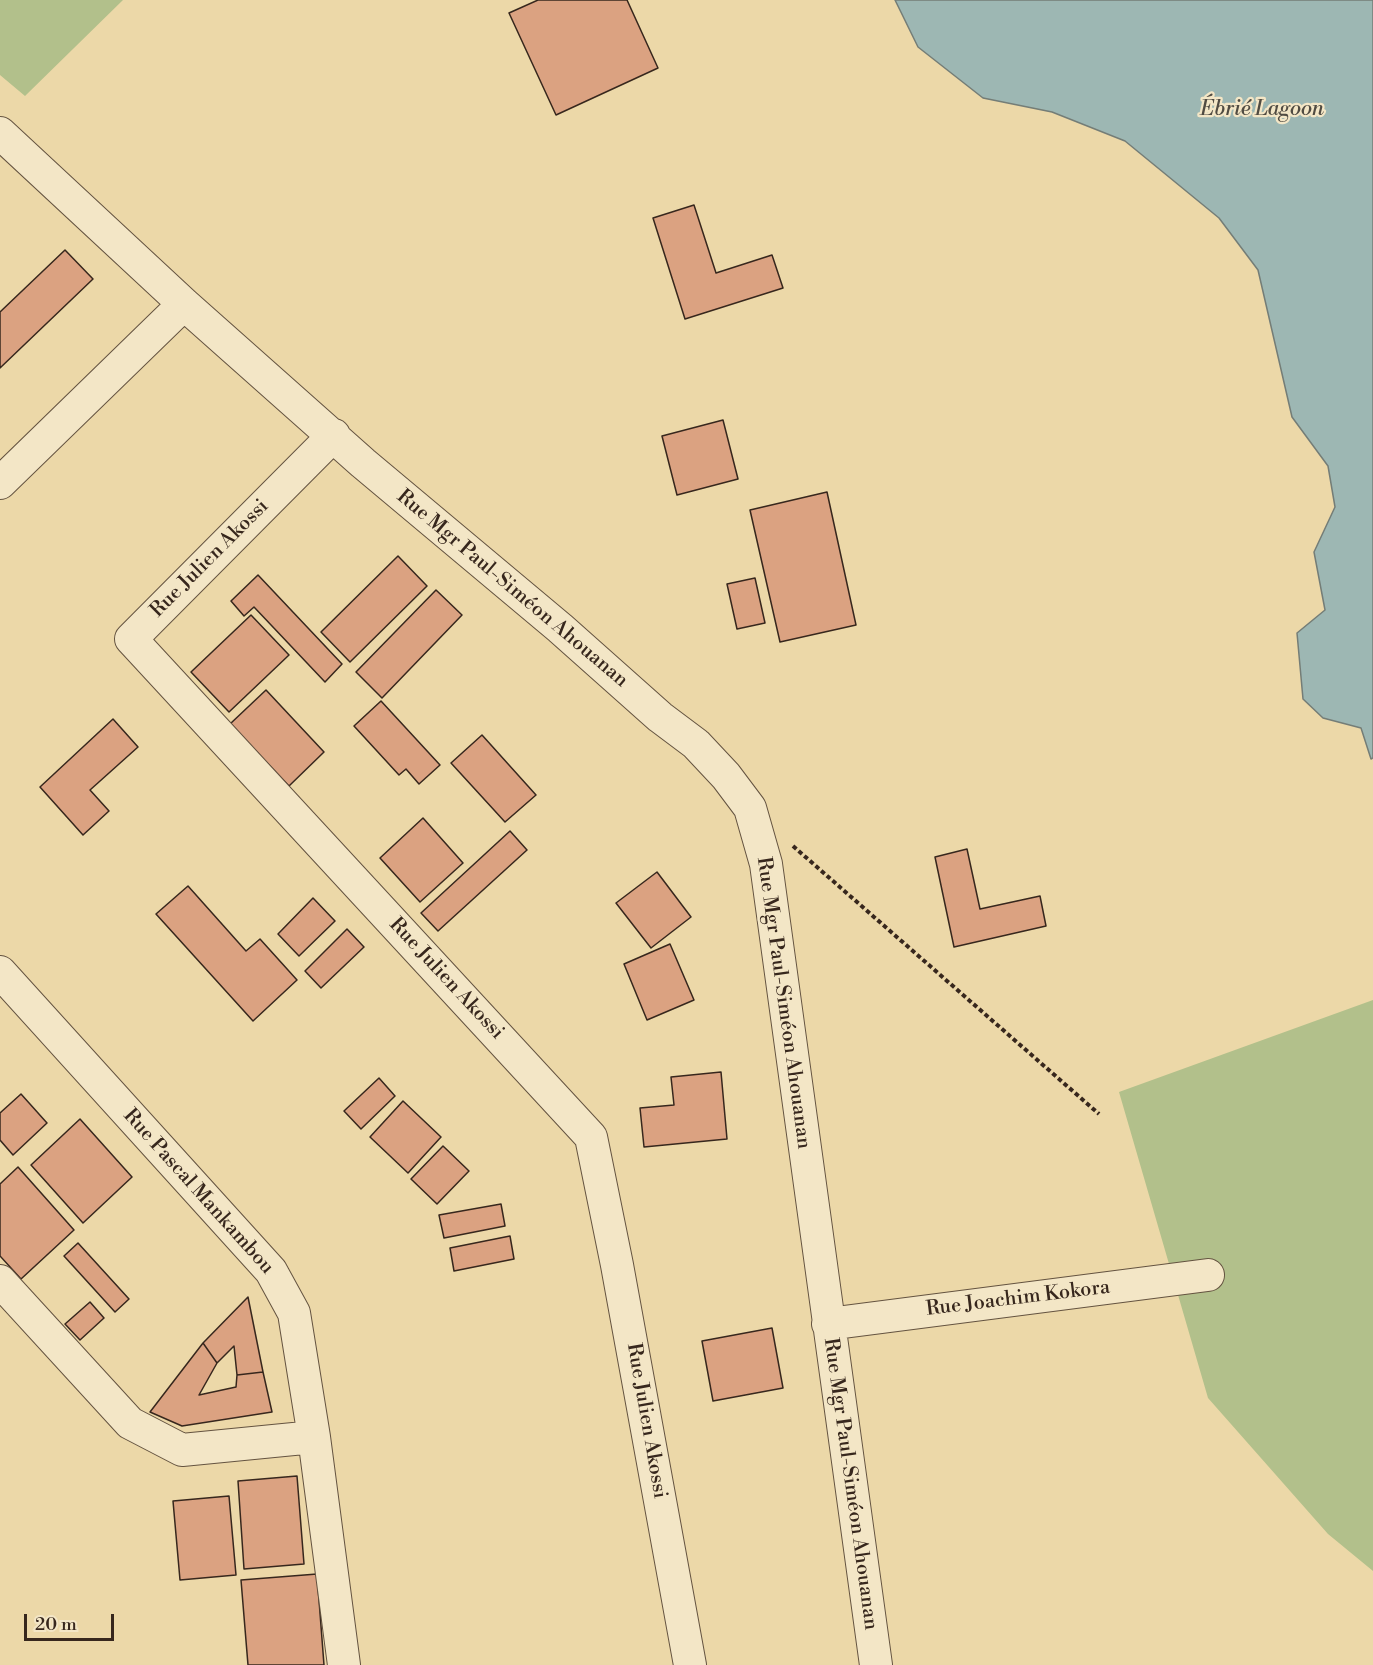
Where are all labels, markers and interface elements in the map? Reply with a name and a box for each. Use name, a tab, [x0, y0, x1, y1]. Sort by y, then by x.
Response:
water label: Ébrié Lagoon	[1200, 97, 1324, 123]
street label: Rue Mgr Paul-Siméon Ahouanan	[391, 485, 633, 693]
street label: Rue Julien Akossi	[146, 495, 274, 623]
street label: Rue Mgr Paul-Siméon Ahouanan	[751, 856, 815, 1150]
street label: Rue Julien Akossi	[384, 913, 508, 1045]
street label: Rue Pascal Mankambou	[118, 1105, 278, 1279]
street label: Rue Joachim Kokora	[925, 1276, 1111, 1322]
street label: Rue Mgr Paul-Siméon Ahouanan	[818, 1337, 882, 1631]
street label: Rue Julien Akossi	[621, 1341, 671, 1501]
scale bar	[27, 1602, 117, 1640]
text: 20 m	[35, 1613, 77, 1636]

